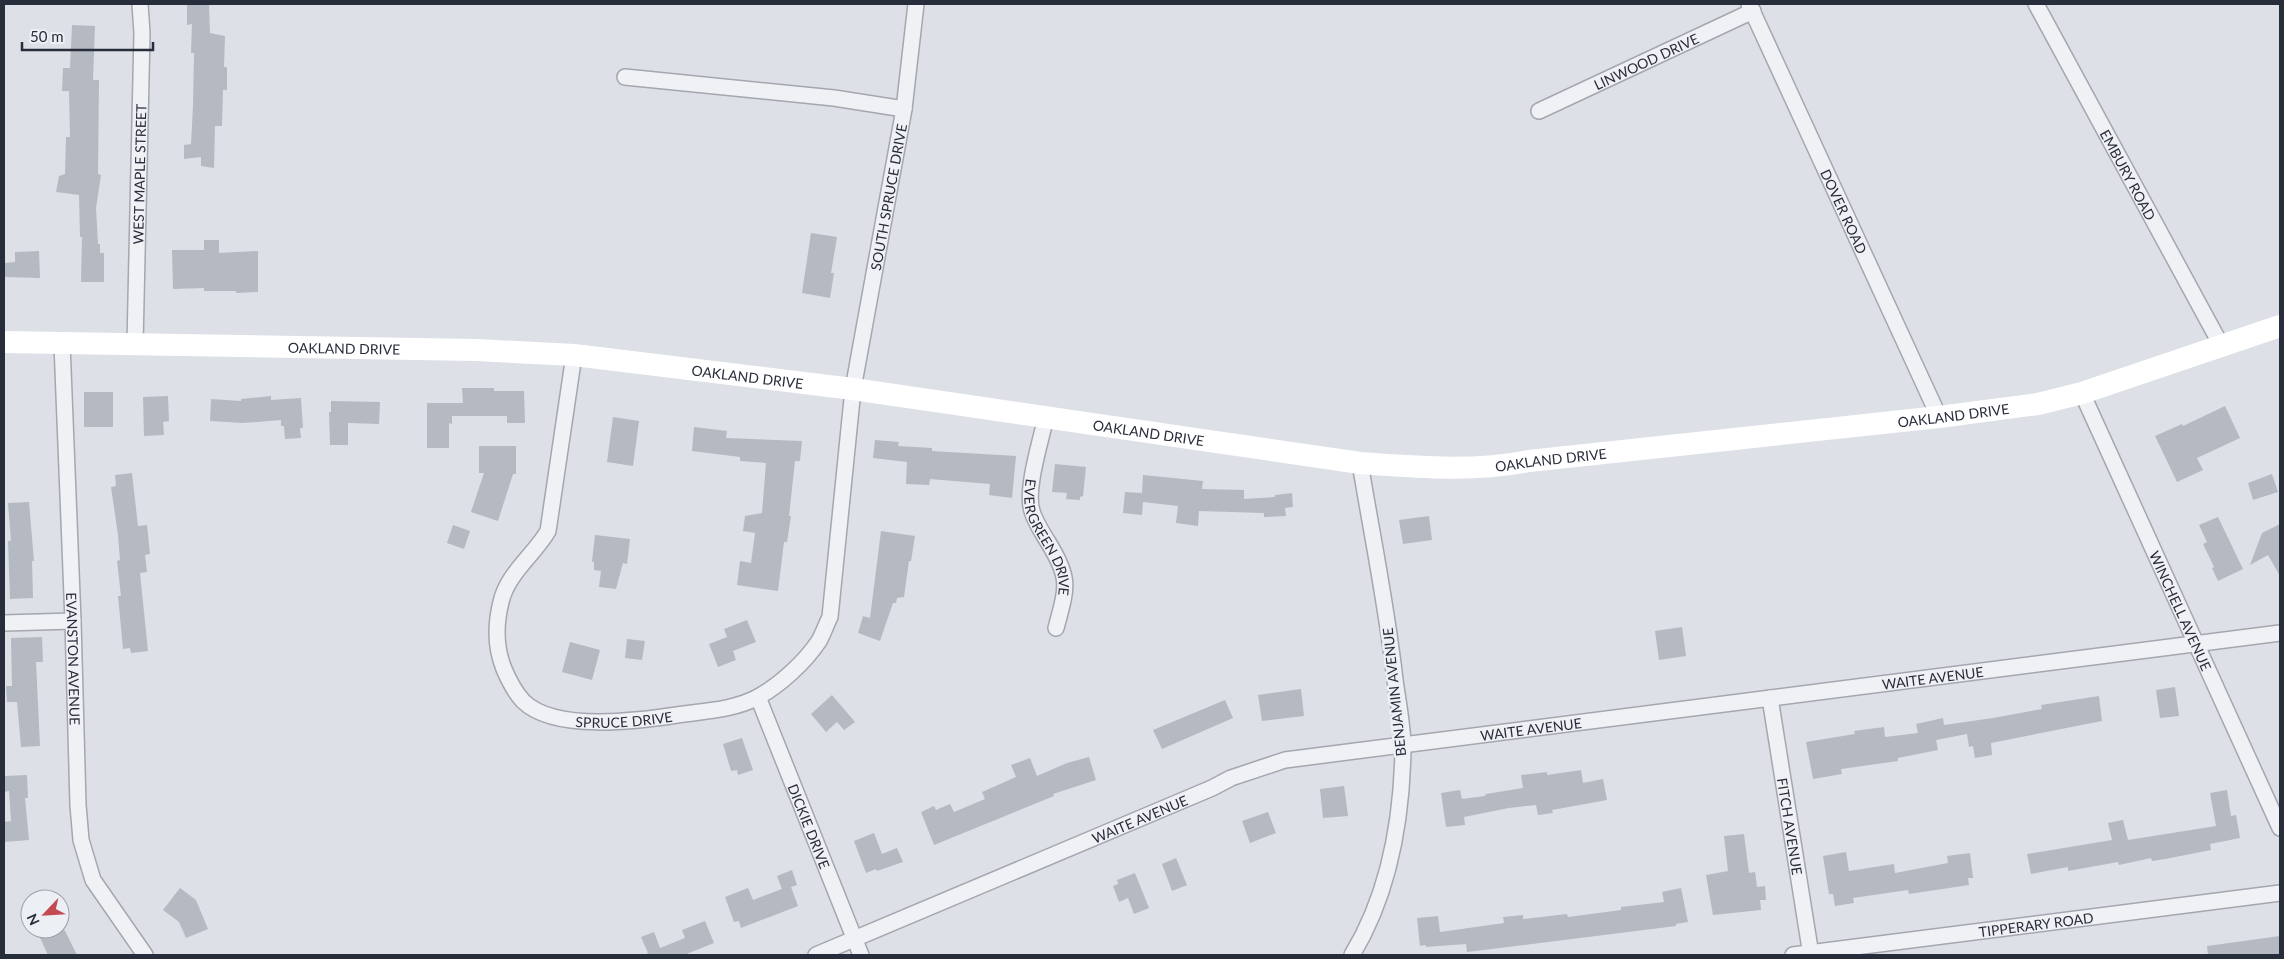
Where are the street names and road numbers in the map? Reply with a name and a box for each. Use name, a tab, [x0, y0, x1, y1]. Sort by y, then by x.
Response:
street label: LINWOOD DRIVE	[1591, 29, 1701, 93]
street label: WEST MAPLE STREET	[129, 103, 149, 245]
street label: SOUTH SPRUCE DRIVE	[866, 122, 910, 272]
street label: EMBURY ROAD	[2097, 126, 2160, 223]
street label: DOVER ROAD	[1817, 166, 1871, 256]
street label: OAKLAND DRIVE	[288, 338, 400, 357]
street label: OAKLAND DRIVE	[691, 361, 804, 391]
street label: OAKLAND DRIVE	[1897, 399, 2010, 430]
street label: OAKLAND DRIVE	[1092, 416, 1205, 449]
street label: OAKLAND DRIVE	[1494, 444, 1607, 474]
street label: EVERGREEN DRIVE	[1022, 478, 1073, 597]
street label: WINCHELL AVENUE	[2146, 548, 2216, 673]
street label: EVANSTON AVENUE	[63, 592, 84, 725]
street label: BENJAMIN AVENUE	[1379, 627, 1409, 757]
street label: WAITE AVENUE	[1881, 662, 1984, 692]
street label: SPRUCE DRIVE	[575, 707, 673, 730]
street label: WAITE AVENUE	[1479, 714, 1583, 744]
street label: FITCH AVENUE	[1774, 777, 1807, 876]
street label: DICKIE DRIVE	[785, 781, 834, 871]
street label: WAITE AVENUE	[1089, 791, 1190, 846]
street label: TIPPERARY ROAD	[1978, 908, 2094, 940]

